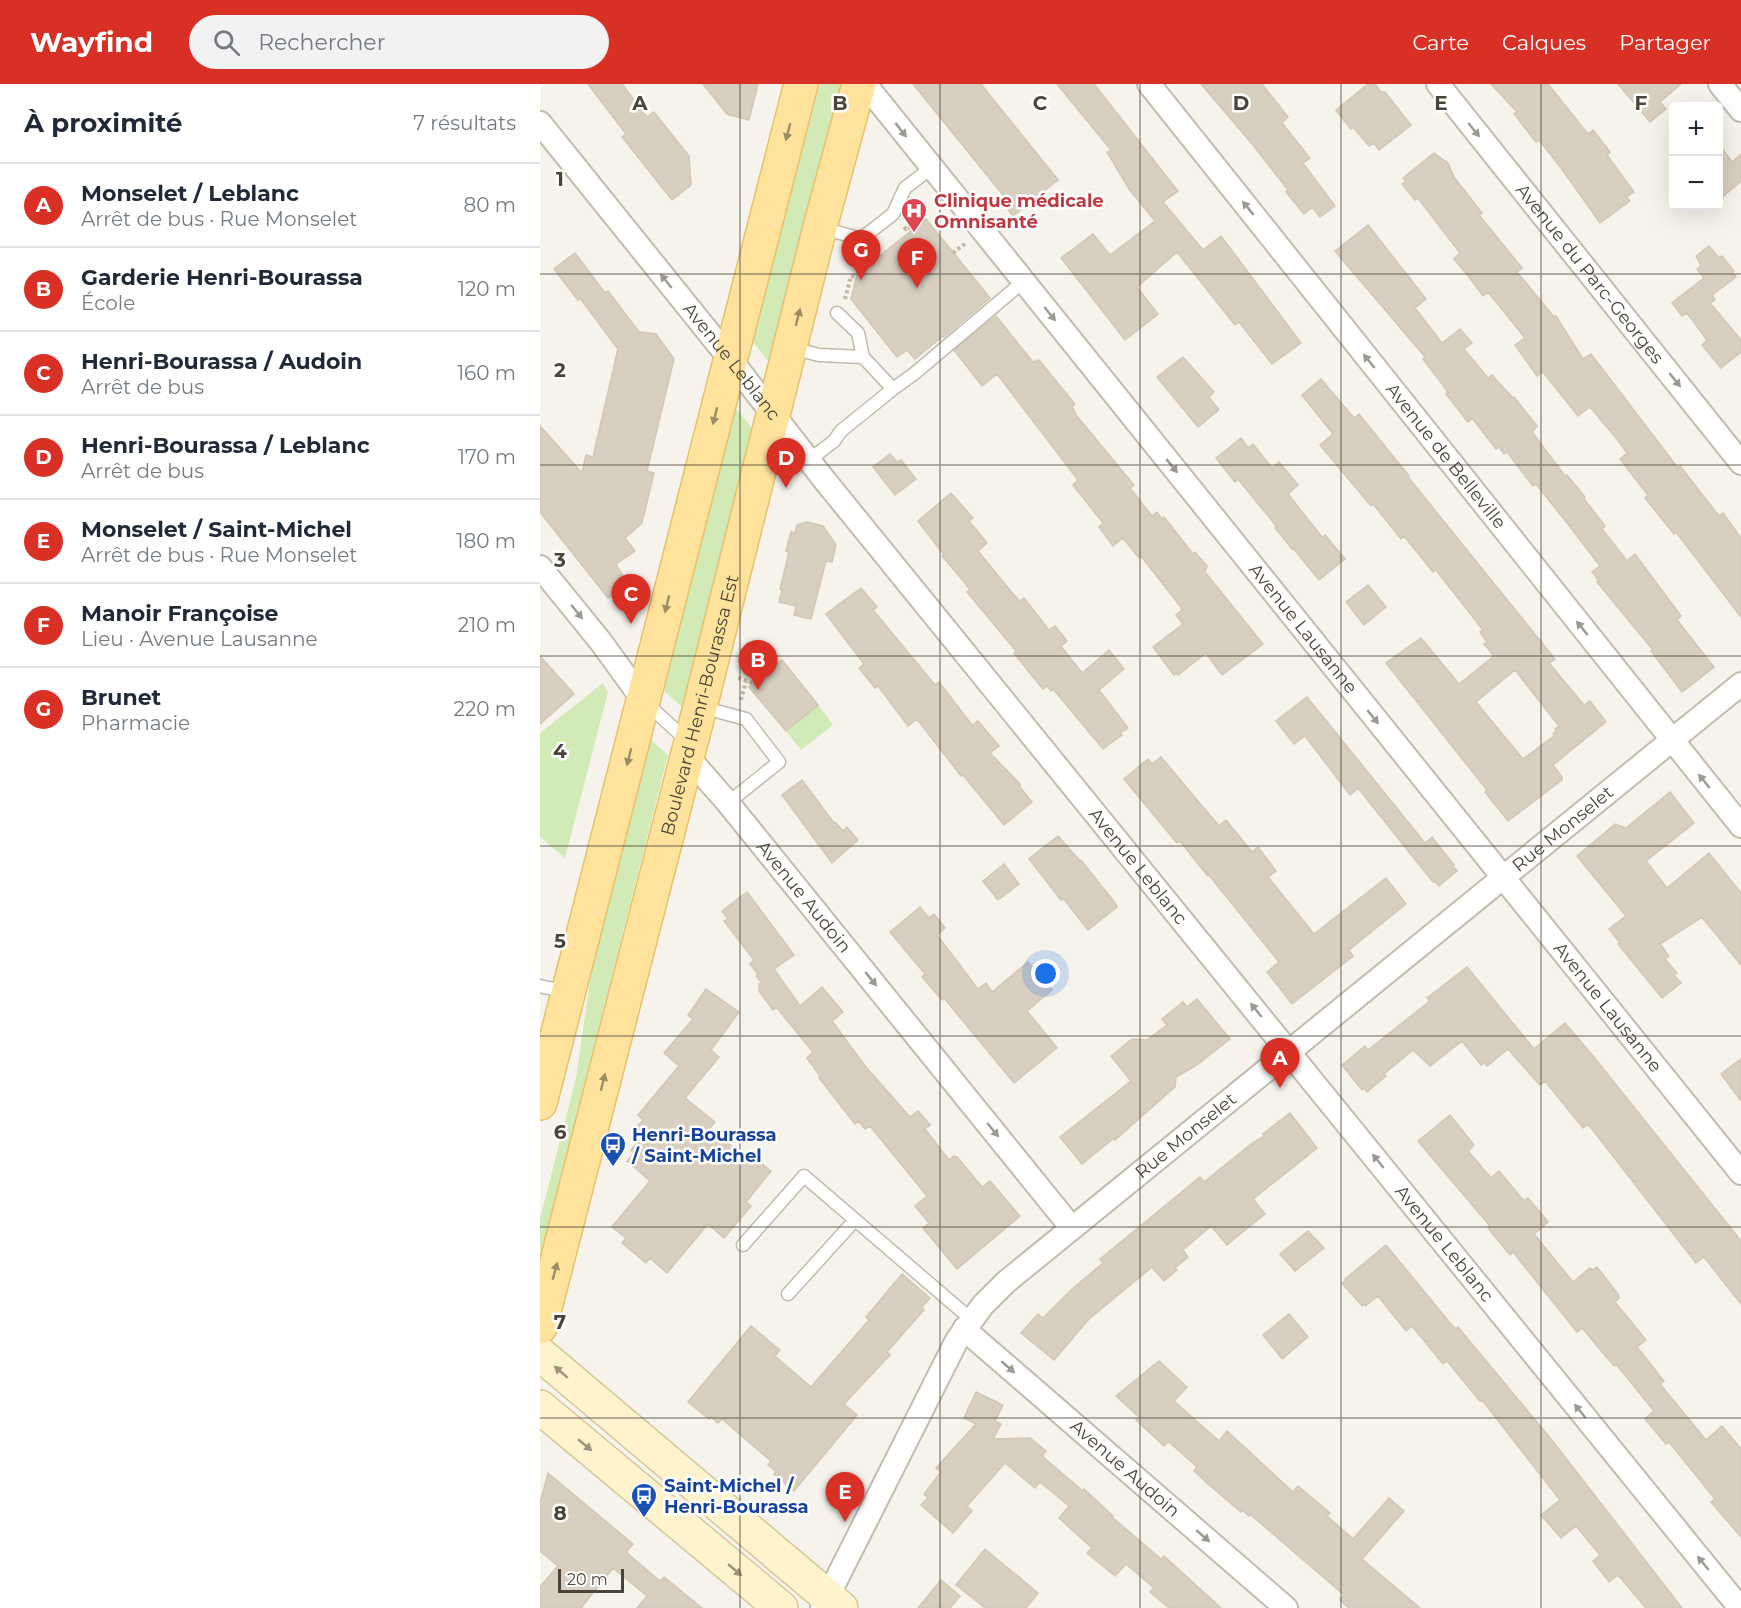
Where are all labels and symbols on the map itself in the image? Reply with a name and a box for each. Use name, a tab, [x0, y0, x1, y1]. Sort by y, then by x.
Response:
text: A	[631, 91, 648, 115]
text: B	[832, 91, 848, 115]
text: C	[1033, 91, 1048, 115]
text: D	[1233, 91, 1249, 115]
text: E	[1434, 91, 1448, 115]
text: F	[1635, 91, 1648, 115]
one-way arrow	[783, 122, 793, 141]
one-way arrow	[894, 122, 907, 138]
one-way arrow	[1468, 122, 1480, 137]
text: 1	[556, 167, 564, 191]
street label: Avenue du Parc-Georges	[1511, 179, 1668, 368]
place label: Clinique médicale Omnisanté	[934, 190, 1104, 233]
hospital icon: Clinique médicale Omnisanté	[899, 196, 929, 234]
one-way arrow	[1242, 200, 1255, 216]
pin: G	[842, 230, 880, 280]
pin: F	[898, 238, 937, 288]
one-way arrow	[660, 274, 673, 289]
street label: Avenue Leblanc	[678, 298, 785, 425]
one-way arrow	[1044, 306, 1057, 322]
one-way arrow	[793, 308, 803, 326]
one-way arrow	[1364, 353, 1376, 368]
text: 2	[554, 358, 566, 382]
one-way arrow	[1668, 372, 1681, 388]
street label: Avenue de Belleville	[1381, 379, 1511, 534]
one-way arrow	[710, 406, 720, 425]
pin: D	[766, 438, 806, 488]
one-way arrow	[1165, 459, 1178, 474]
text: 3	[553, 548, 566, 572]
street label: Avenue Lausanne	[1244, 559, 1362, 698]
street label: Boulevard Henri-Bourassa Est	[656, 573, 744, 838]
pin: C	[612, 574, 650, 624]
one-way arrow	[662, 595, 672, 614]
one-way arrow	[570, 604, 583, 620]
one-way arrow	[1577, 621, 1589, 636]
pin: B	[738, 640, 778, 690]
one-way arrow	[1366, 709, 1379, 725]
text: 4	[553, 739, 567, 763]
one-way arrow	[623, 747, 633, 766]
one-way arrow	[1698, 774, 1711, 789]
street label: Rue Monselet	[1508, 781, 1618, 877]
street label: Avenue Leblanc	[1084, 803, 1192, 929]
street label: Avenue Audoin	[752, 836, 856, 957]
text: 5	[554, 929, 566, 953]
street label: Avenue Lausanne	[1549, 938, 1667, 1077]
your location	[1031, 959, 1060, 988]
one-way arrow	[864, 971, 877, 987]
one-way arrow	[1249, 1002, 1262, 1018]
pin: A	[1260, 1038, 1300, 1088]
one-way arrow	[598, 1073, 608, 1091]
street label: Rue Monselet	[1131, 1088, 1241, 1183]
text: 6	[554, 1120, 567, 1144]
one-way arrow	[987, 1123, 999, 1138]
place label: Henri-Bourassa / Saint-Michel	[631, 1124, 777, 1167]
bus stop icon: Henri-Bourassa / Saint-Michel	[598, 1130, 628, 1168]
one-way arrow	[1372, 1153, 1385, 1169]
street label: Avenue Leblanc	[1390, 1181, 1498, 1306]
one-way arrow	[551, 1262, 560, 1280]
text: 7	[554, 1310, 566, 1334]
one-way arrow	[1000, 1361, 1016, 1374]
one-way arrow	[553, 1366, 569, 1379]
one-way arrow	[1574, 1403, 1587, 1419]
street label: Avenue Audoin	[1066, 1415, 1184, 1522]
one-way arrow	[577, 1438, 592, 1451]
pin: E	[826, 1472, 864, 1522]
place label: Saint-Michel / Henri-Bourassa	[664, 1475, 809, 1518]
bus stop icon: Saint-Michel / Henri-Bourassa	[629, 1481, 659, 1519]
text: 8	[553, 1501, 567, 1525]
one-way arrow	[1195, 1530, 1211, 1543]
one-way arrow	[1697, 1555, 1709, 1570]
one-way arrow	[727, 1563, 743, 1576]
scale bar	[558, 1566, 624, 1594]

